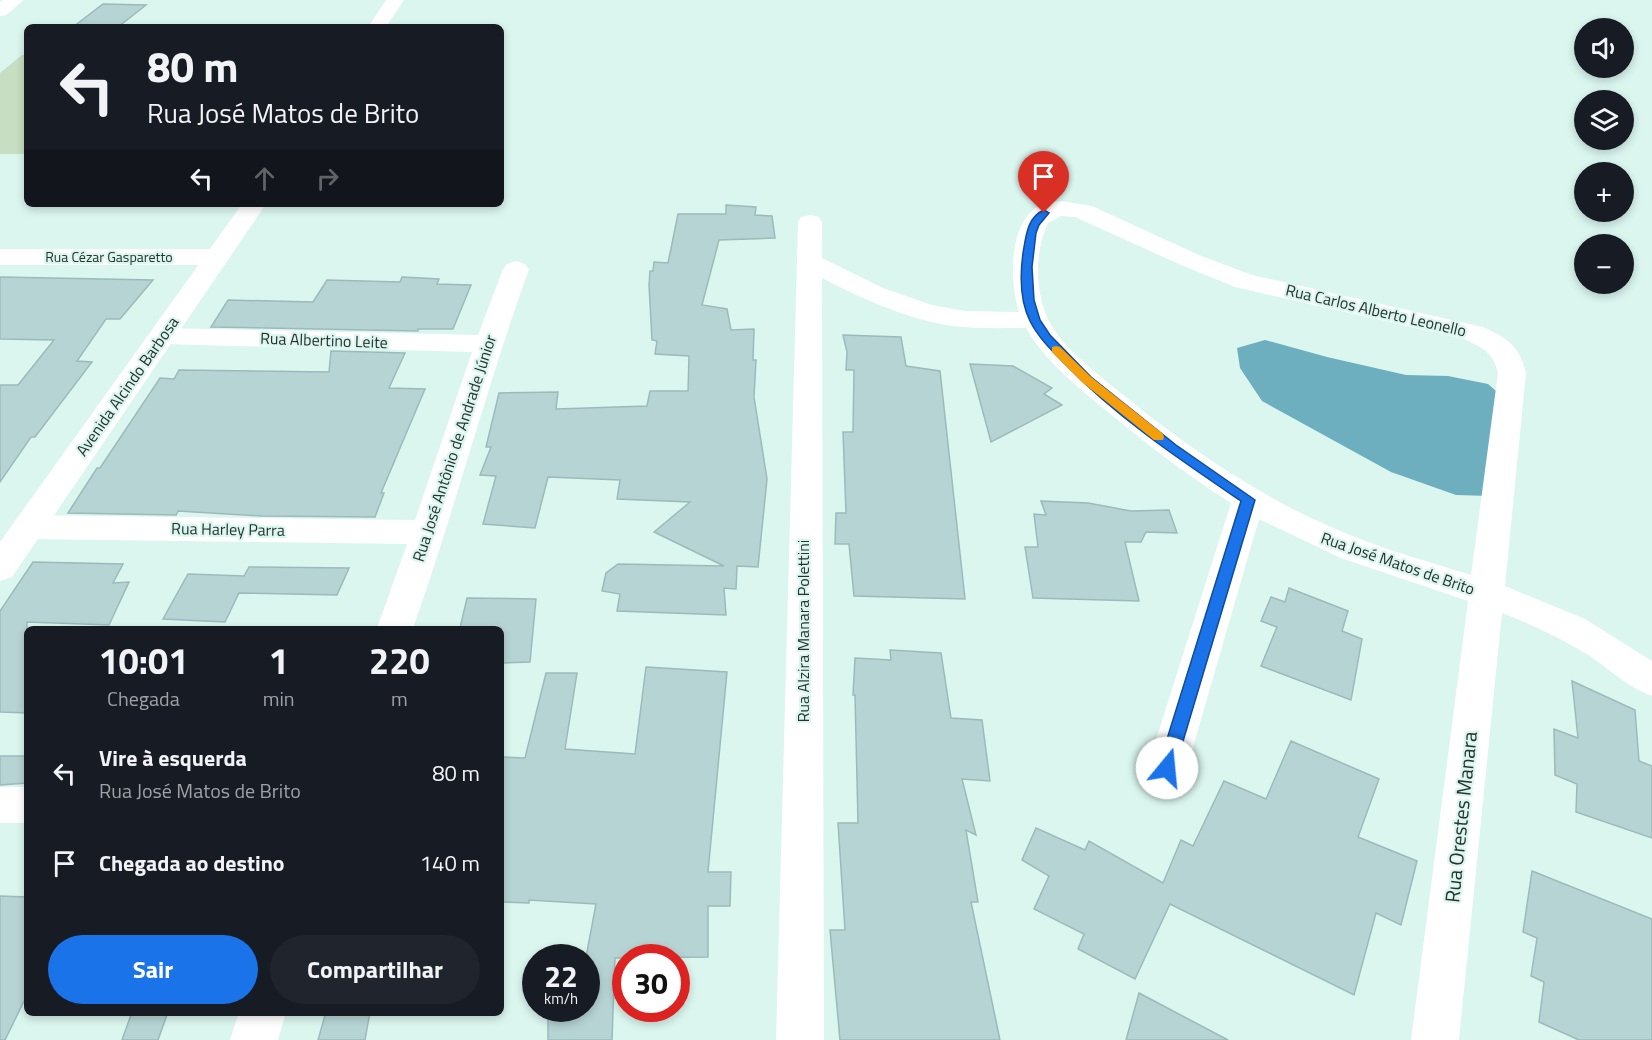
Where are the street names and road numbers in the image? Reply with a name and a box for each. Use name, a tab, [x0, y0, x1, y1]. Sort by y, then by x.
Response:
street label: Rua Cézar Gasparetto	[45, 246, 173, 267]
street label: Rua Carlos Alberto Leonello	[1283, 278, 1469, 342]
street label: Avenida Alcindo Barbosa	[70, 311, 184, 461]
street label: Rua Albertino Leite	[260, 326, 388, 354]
street label: Rua José Antônio de Andrade Júnior	[406, 331, 502, 565]
street label: Rua Harley Parra	[171, 516, 285, 542]
street label: Rua José Matos de Brito	[1318, 525, 1478, 601]
street label: Rua Alzira Manara Polettini	[791, 540, 815, 722]
street label: Rua Orestes Manara	[1436, 730, 1485, 904]

